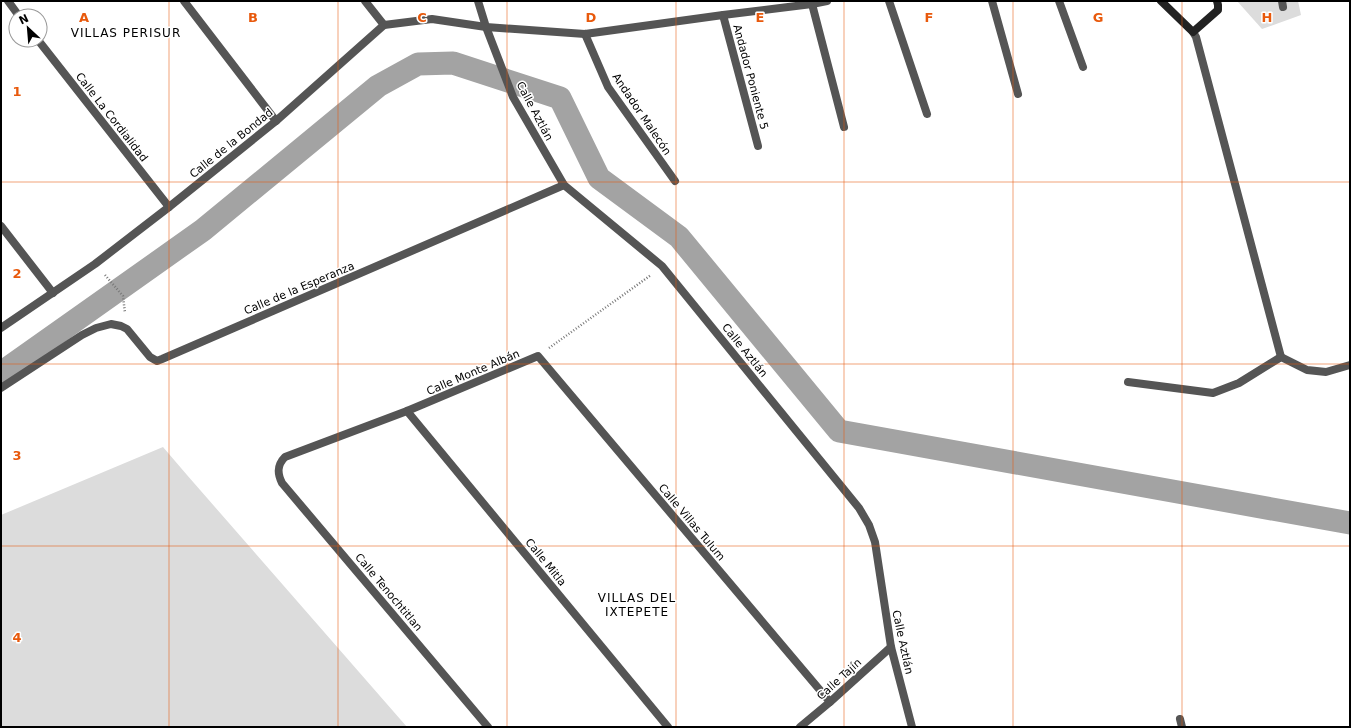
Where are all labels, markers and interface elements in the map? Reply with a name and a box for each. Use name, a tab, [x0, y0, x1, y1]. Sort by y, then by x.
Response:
north arrow	[8, 8, 48, 48]
text: A	[79, 10, 89, 25]
text: B	[248, 10, 258, 25]
text: C	[417, 10, 427, 25]
text: D	[586, 10, 597, 25]
text: E	[756, 10, 764, 25]
text: F	[925, 10, 933, 25]
text: G	[1093, 10, 1103, 25]
text: H	[1262, 10, 1272, 25]
text: N	[17, 12, 31, 27]
street label: Andador Poniente 5	[730, 23, 771, 131]
district label: VILLAS PERISUR	[71, 26, 181, 40]
street label: Calle La Cordialidad	[73, 70, 150, 164]
street label: Andador Malecón	[609, 71, 674, 158]
street label: Calle Aztlán	[514, 79, 556, 143]
text: 1	[12, 84, 22, 99]
street label: Calle de la Bondad	[187, 106, 276, 181]
street label: Calle de la Esperanza	[242, 259, 356, 318]
text: 2	[12, 266, 22, 281]
street label: Calle Aztlán	[719, 321, 770, 380]
street label: Calle Monte Albán	[425, 347, 522, 398]
text: 3	[12, 448, 22, 463]
street label: Calle Villas Tulum	[656, 481, 727, 563]
street label: Calle Mitla	[522, 536, 569, 589]
street label: Calle Tenochtitlan	[352, 551, 425, 634]
district label: VILLAS DEL IXTEPETE	[598, 591, 676, 619]
street label: Calle Aztlán	[889, 609, 916, 675]
text: 4	[12, 630, 22, 645]
street label: Calle Tajín	[814, 656, 864, 703]

